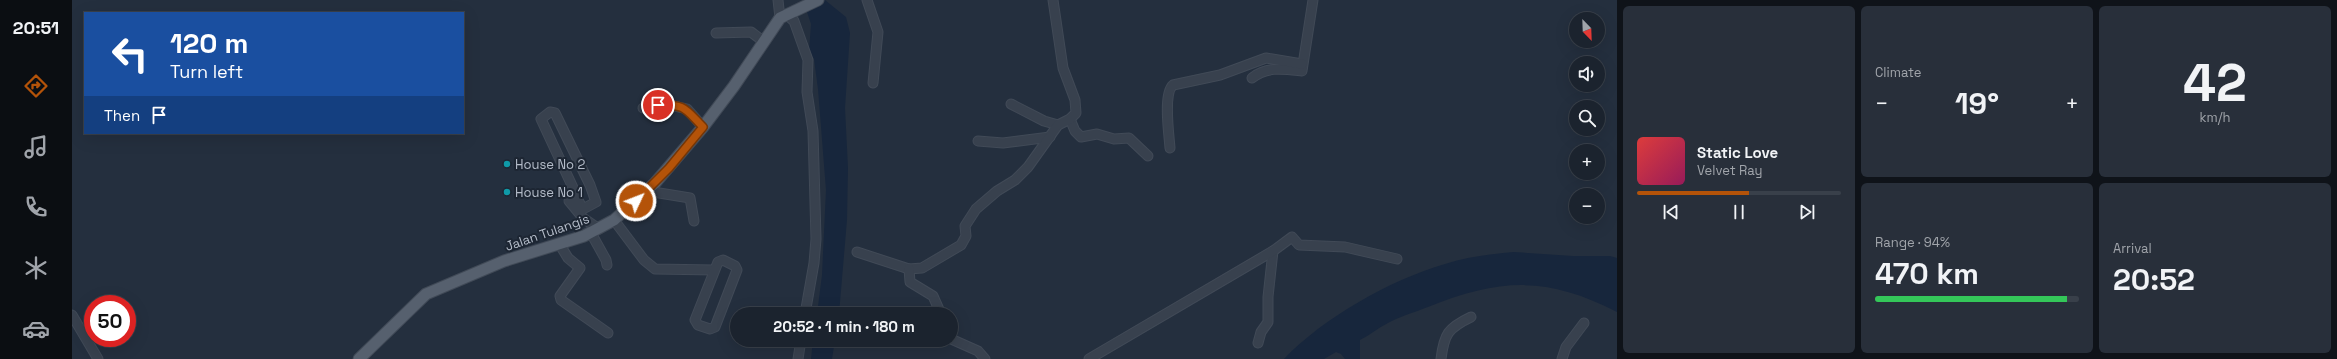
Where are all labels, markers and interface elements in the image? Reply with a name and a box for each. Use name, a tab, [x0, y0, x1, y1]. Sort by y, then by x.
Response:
north arrow	[1569, 12, 1605, 48]
map controls	[1569, 12, 1605, 224]
text: 20:51	[13, 16, 59, 39]
text: 120 m	[170, 25, 248, 61]
icon: left	[104, 28, 156, 80]
text: 42	[2183, 50, 2247, 116]
button: sound	[1569, 56, 1605, 92]
text: Turn left	[170, 60, 243, 83]
text: Climate	[1875, 64, 1921, 81]
icon: directions	[22, 72, 50, 100]
text: 19°	[1955, 84, 1999, 123]
pin	[641, 88, 675, 122]
text: −	[1875, 89, 1889, 117]
text: +	[2065, 89, 2079, 117]
icon: arrive	[647, 94, 669, 116]
button: search	[1569, 100, 1605, 136]
icon: arrive	[148, 104, 170, 126]
text: Then	[104, 106, 140, 125]
text: km/h	[2200, 109, 2230, 126]
icon: music	[22, 133, 50, 161]
text: Static Love	[1697, 143, 1778, 162]
button: +	[1569, 144, 1605, 180]
place label: House No 2	[515, 156, 585, 173]
marker: House No 2	[502, 159, 512, 169]
text: Velvet Ray	[1697, 162, 1762, 179]
position arrow	[615, 180, 657, 222]
place label: House No 1	[515, 184, 583, 201]
marker: House No 1	[502, 187, 512, 197]
button: −	[1569, 188, 1605, 224]
icon: phone	[22, 193, 50, 221]
icon: previous	[1660, 201, 1682, 223]
icon: pause	[1728, 201, 1750, 223]
icon: next	[1796, 201, 1818, 223]
street label: Jalan Tulangis	[503, 210, 592, 255]
text: Range · 94%	[1875, 234, 1950, 251]
text: Arrival	[2113, 240, 2152, 257]
icon: climate	[22, 254, 50, 282]
text: 470 km	[1875, 254, 1979, 293]
text: 20:52	[2113, 260, 2195, 299]
speed limit sign: 50	[84, 295, 136, 347]
icon: car	[22, 315, 50, 343]
text: 20:52 · 1 min · 180 m	[773, 317, 915, 336]

